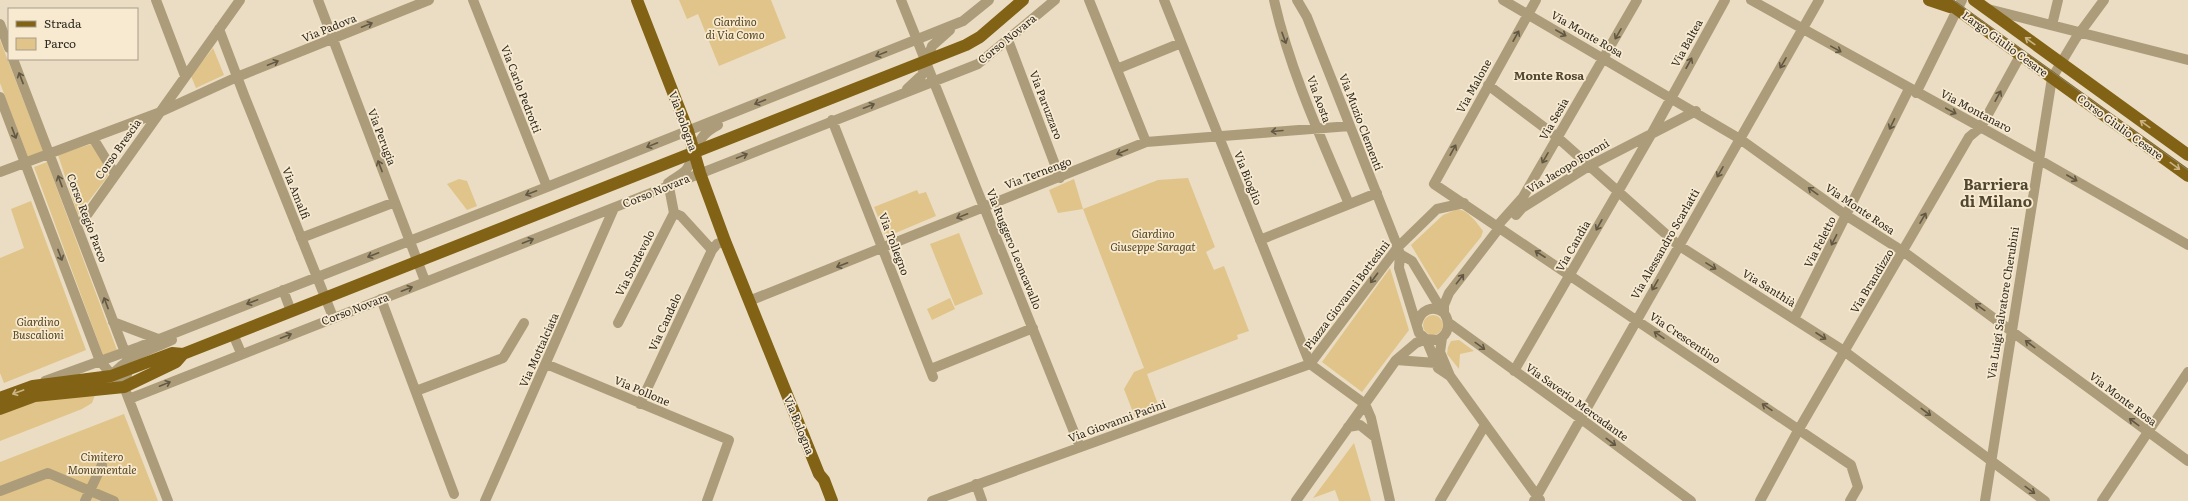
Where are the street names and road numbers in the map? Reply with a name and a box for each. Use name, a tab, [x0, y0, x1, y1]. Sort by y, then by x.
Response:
street label: Via Monte Rosa	[1548, 6, 1627, 60]
street label: Largo Giulio Cesare	[1959, 7, 2052, 80]
street label: Via Padova	[299, 9, 358, 45]
street label: Corso Novara	[974, 10, 1039, 67]
street label: Via Baltea	[1666, 16, 1706, 69]
street label: Via Carlo Pedrotti	[498, 42, 546, 135]
street label: Via Malone	[1452, 55, 1495, 115]
street label: Via Paruzzaro	[1026, 68, 1067, 141]
street label: Via Muzio Clementi	[1336, 71, 1388, 173]
street label: Via Aosta	[1304, 73, 1336, 125]
street label: Via Montanaro	[1938, 85, 2015, 136]
street label: Via Bologna	[666, 88, 702, 153]
street label: Corso Giulio Cesare	[2074, 90, 2167, 163]
street label: Via Sesia	[1535, 94, 1572, 143]
street label: Via Perugia	[365, 106, 401, 168]
street label: Corso Brescia	[90, 115, 144, 182]
street label: Via Jacopo Foroni	[1523, 134, 1612, 196]
street label: Via Bioglio	[1231, 148, 1267, 207]
street label: Via Ternengo	[1002, 152, 1073, 192]
street label: Via Amalfi	[279, 164, 315, 221]
street label: Corso Novara	[620, 169, 692, 211]
street label: Corso Regio Parco	[64, 171, 112, 264]
street label: Via Monte Rosa	[1823, 179, 1899, 237]
street label: Via Alessandro Scarlatti	[1626, 185, 1702, 302]
street label: Via Ruggero Leoncavallo	[983, 186, 1046, 311]
street label: Via Tollegno	[876, 210, 914, 277]
street label: Via Feletto	[1799, 213, 1839, 270]
street label: Via Candia	[1551, 217, 1593, 274]
street label: Via Luigi Salvatore Cherubini	[1982, 225, 2022, 380]
street label: Via Sordevolo	[611, 227, 658, 298]
street label: Piazza Giovanni Bottesini	[1300, 236, 1393, 352]
street label: Via Brandizzo	[1846, 245, 1897, 316]
street label: Via Santhià	[1740, 264, 1799, 310]
street label: Corso Novara	[319, 288, 391, 328]
street label: Via Candelo	[644, 290, 685, 353]
street label: Via Crescentino	[1647, 307, 1724, 367]
street label: Via Mottalciata	[514, 310, 562, 389]
street label: Via Saverio Mercadante	[1523, 358, 1632, 444]
street label: Via Monte Rosa	[2086, 367, 2161, 429]
street label: Via Pollone	[612, 371, 673, 409]
street label: Via Bologna	[781, 393, 819, 457]
street label: Via Giovanni Pacini	[1066, 395, 1168, 445]

